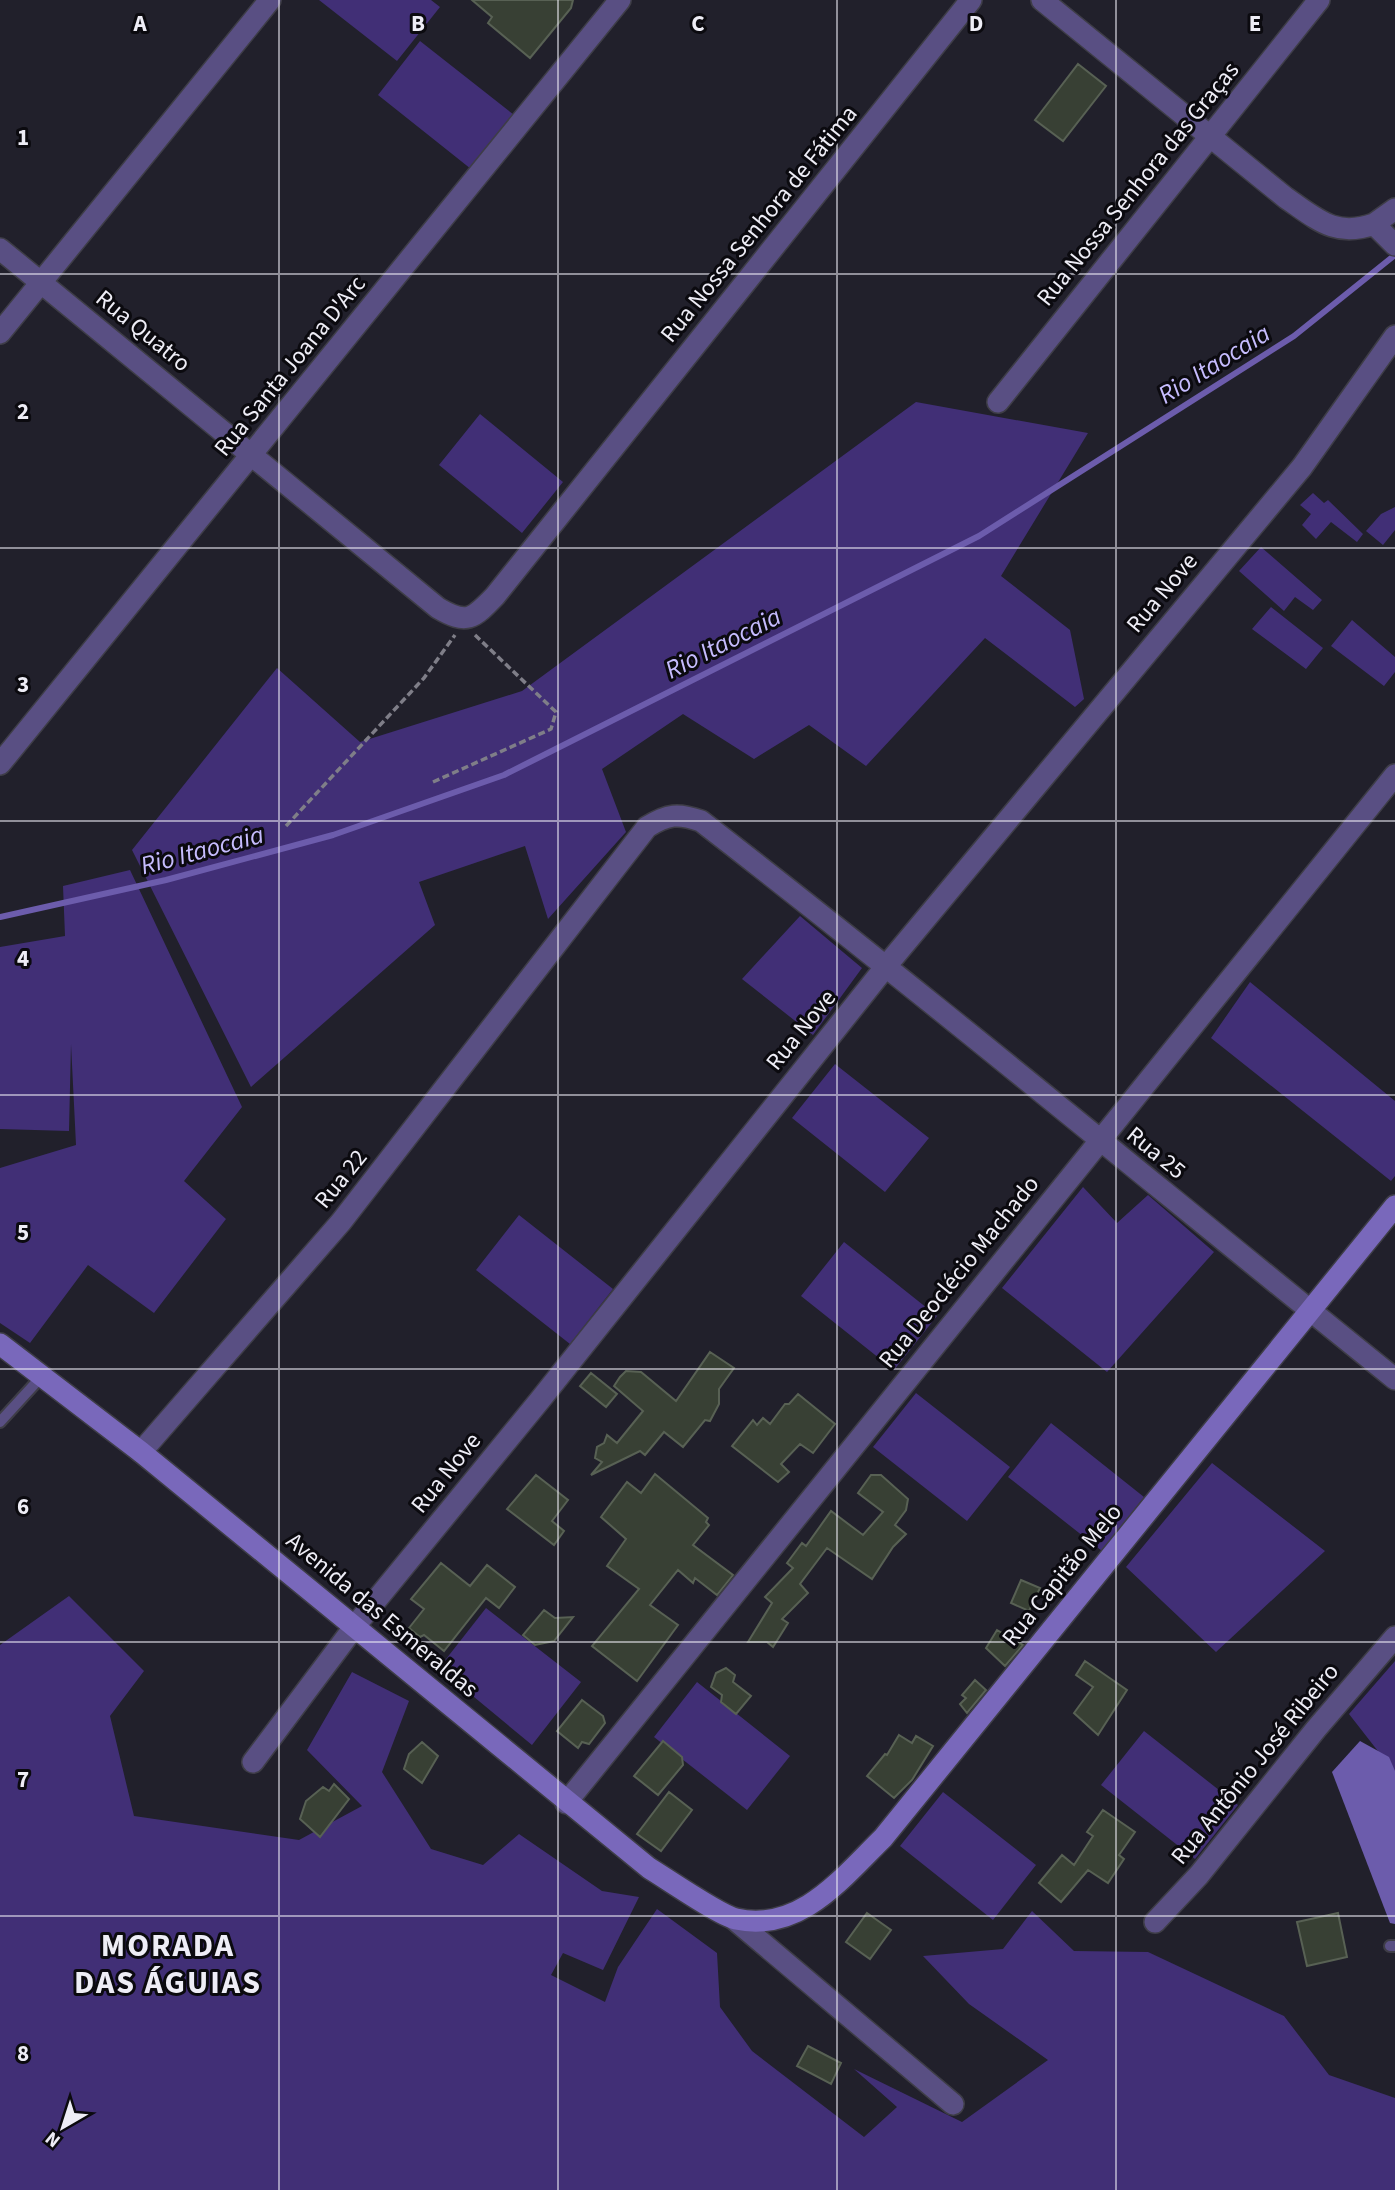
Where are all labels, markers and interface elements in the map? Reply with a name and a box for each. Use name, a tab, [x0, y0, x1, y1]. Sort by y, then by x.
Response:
text: A	[132, 7, 147, 40]
text: B	[411, 7, 425, 40]
text: C	[691, 7, 705, 40]
text: D	[969, 7, 983, 40]
text: E	[1249, 7, 1261, 40]
street label: Rua Nossa Senhora das Graças	[1028, 54, 1248, 314]
street label: Rua Nossa Senhora de Fátima	[652, 98, 866, 350]
text: 1	[17, 121, 29, 154]
street label: Rua Santa Joana D'Arc	[206, 268, 374, 464]
street label: Rua Quatro	[88, 282, 198, 380]
water label: Rio Itaocaia	[1151, 315, 1277, 413]
text: 2	[17, 395, 29, 428]
street label: Rua Nove	[1118, 545, 1206, 641]
water label: Rio Itaocaia	[658, 598, 788, 688]
text: 3	[17, 668, 29, 701]
water label: Rio Itaocaia	[136, 816, 268, 884]
text: 4	[17, 942, 29, 975]
street label: Rua Nove	[757, 982, 845, 1078]
street label: Rua 25	[1119, 1118, 1193, 1188]
street label: Rua 22	[306, 1142, 376, 1216]
street label: Rua Deoclécio Machado	[870, 1168, 1048, 1376]
text: 5	[17, 1216, 29, 1249]
street label: Rua Nove	[402, 1425, 490, 1521]
text: 6	[17, 1490, 29, 1523]
street label: Rua Capitão Melo	[993, 1496, 1131, 1654]
street label: Avenida das Esmeraldas	[278, 1524, 486, 1706]
street label: Rua Antônio José Ribeiro	[1163, 1656, 1347, 1872]
text: 7	[17, 1763, 29, 1796]
district label: MORADA DAS ÁGUIAS	[74, 1923, 262, 2006]
text: 8	[17, 2037, 29, 2070]
north arrow	[28, 2092, 98, 2162]
text: N	[40, 2125, 67, 2154]

